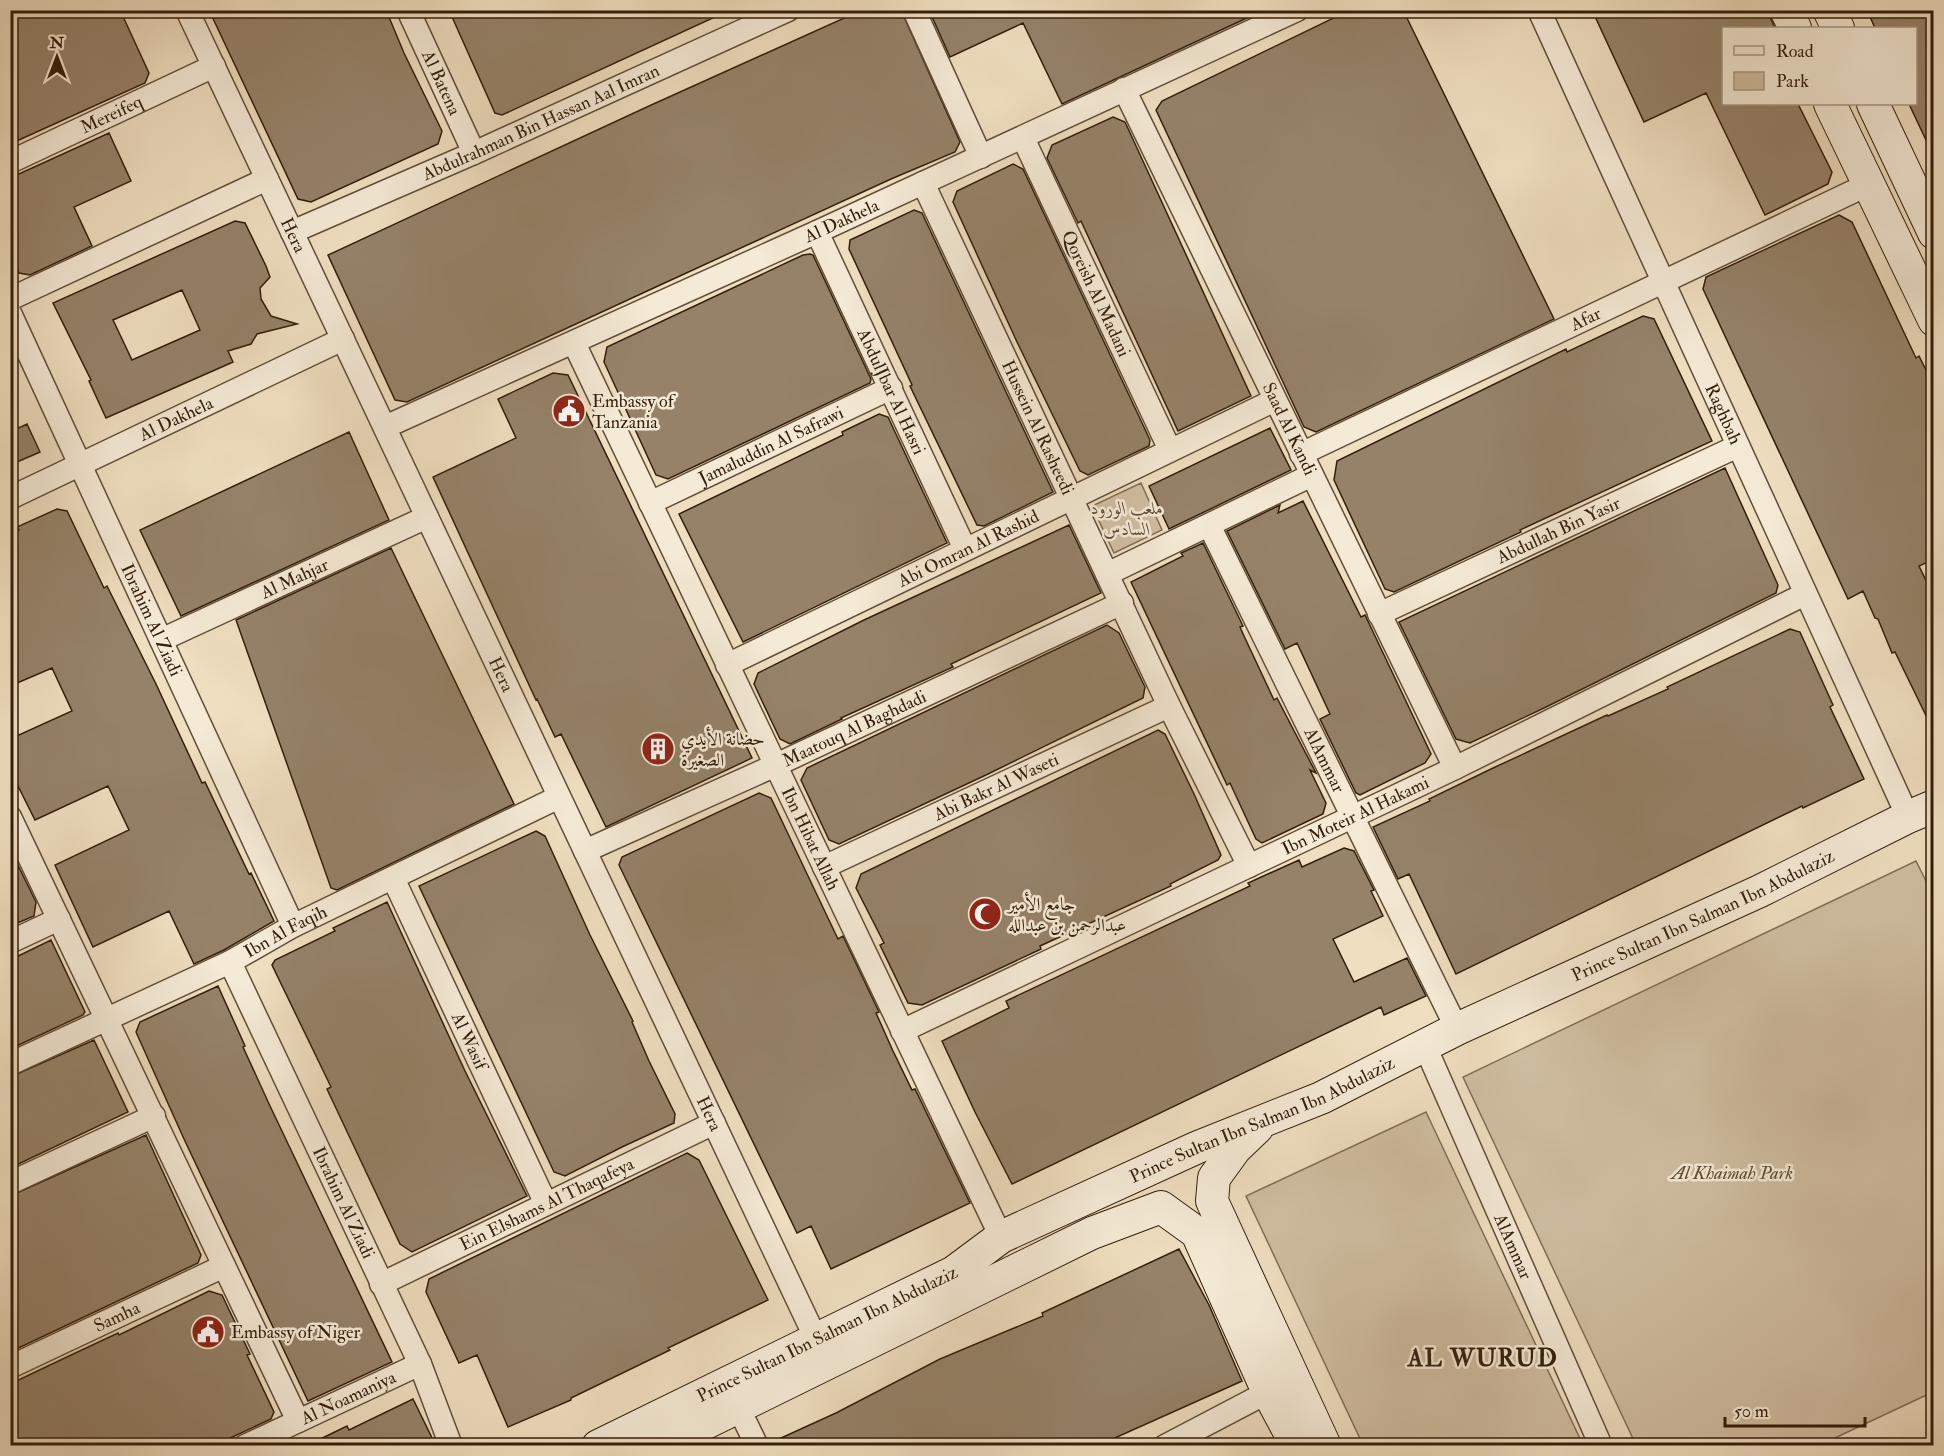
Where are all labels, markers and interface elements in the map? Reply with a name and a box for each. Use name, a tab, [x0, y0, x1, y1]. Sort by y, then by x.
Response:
north arrow	[27, 27, 87, 87]
legend	[1722, 27, 1917, 105]
text: N	[49, 33, 65, 53]
text: Road	[1776, 40, 1814, 63]
street label: Al Batena	[416, 46, 466, 120]
street label: Abdulrahman Bin Hassan Aal Imran	[418, 59, 663, 186]
text: Park	[1776, 70, 1809, 93]
street label: Mereifeq	[77, 90, 147, 139]
street label: Al Dakhela	[800, 194, 883, 249]
street label: Hera	[275, 214, 311, 257]
street label: Qoreish Al Madani	[1056, 227, 1136, 361]
street label: Afar	[1566, 302, 1605, 337]
street label: AbdulJbar Al Hasri	[851, 324, 930, 459]
street label: Hussein Al Rasheedi	[996, 357, 1079, 499]
street label: Saad Al Kandi	[1257, 379, 1322, 479]
street label: Raghbah	[1699, 380, 1747, 448]
place label: Embassy of Tanzania	[592, 390, 677, 434]
street label: Al Dakhela	[135, 391, 218, 447]
public building icon: Embassy of Tanzania	[551, 393, 587, 429]
street label: Jamaluddin Al Safrawi	[694, 401, 848, 491]
street label: Abdullah Bin Yasir	[1492, 492, 1624, 570]
park label: ملعب الورود السادس	[1091, 497, 1163, 541]
street label: Abi Omran Al Rashid	[893, 505, 1043, 593]
street label: Al Mahjar	[256, 553, 333, 605]
street label: Ibrahim Al Ziadi	[115, 560, 187, 680]
street label: Hera	[483, 653, 519, 696]
street label: Maatouq Al Baghdadi	[779, 685, 930, 772]
street label: AlAmmar	[1298, 723, 1350, 797]
place label: حضانة الأيدي الصغيرة	[681, 726, 765, 772]
building icon: حضانة الأيدي الصغيرة	[640, 731, 676, 767]
street label: Abi Bakr Al Waseti	[929, 748, 1063, 827]
street label: Ibn Moteir Al Hakami	[1278, 771, 1433, 861]
street label: Ibn Hibat Allah	[776, 783, 845, 895]
street label: Prince Sultan Ibn Salman Ibn Abdulaziz	[1568, 845, 1838, 987]
place label: جامع الأمير عبدالرحمن بن عبدالله	[1006, 891, 1126, 937]
mosque icon: جامع الأمير عبدالرحمن بن عبدالله	[967, 896, 1003, 932]
street label: Ibn Al Faqih	[240, 900, 331, 963]
street label: Al Wasif	[445, 1008, 494, 1076]
street label: Prince Sultan Ibn Salman Ibn Abdulaziz	[1126, 1051, 1399, 1189]
street label: Hera	[691, 1093, 727, 1136]
street label: Ibrahim Al Ziadi	[307, 1143, 380, 1263]
street label: Ein Elshams Al Thaqafeya	[456, 1152, 638, 1256]
park label: Al Khaimah Park	[1669, 1162, 1793, 1185]
street label: AlAmmar	[1488, 1209, 1537, 1283]
street label: Prince Sultan Ibn Salman Ibn Abdulaziz	[693, 1261, 962, 1408]
street label: Samha	[90, 1296, 144, 1338]
public building icon: Embassy of Niger	[190, 1314, 226, 1350]
place label: Embassy of Niger	[231, 1321, 361, 1344]
district label: AL WURUD	[1407, 1343, 1558, 1374]
street label: Al Noamaniya	[296, 1366, 400, 1431]
scale bar	[1725, 1390, 1864, 1428]
text: 50 m	[1734, 1400, 1769, 1423]

